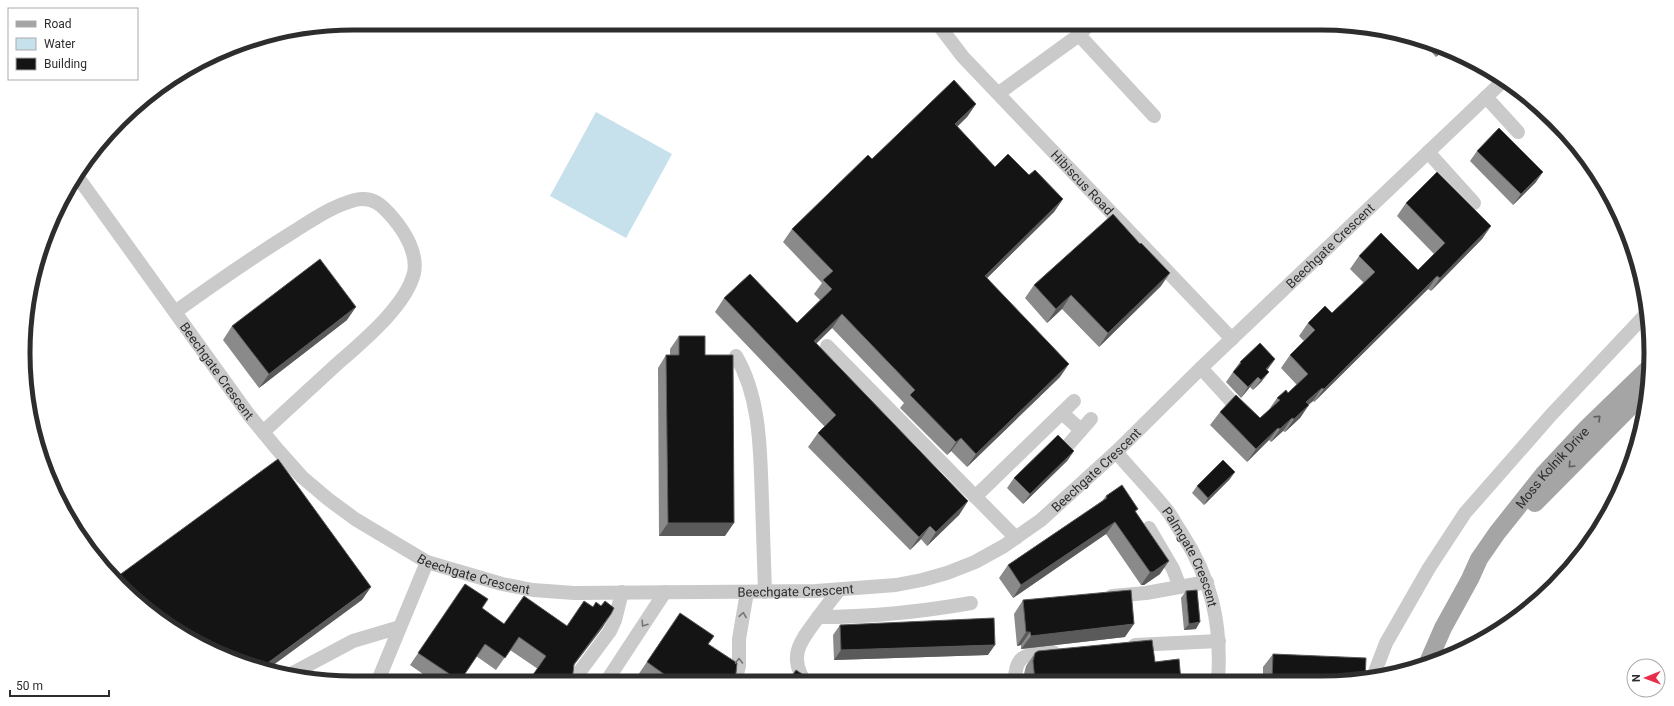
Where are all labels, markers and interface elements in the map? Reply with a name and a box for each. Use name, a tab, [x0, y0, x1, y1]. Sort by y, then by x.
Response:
legend	[8, 8, 138, 80]
text: Road	[44, 17, 72, 31]
text: Water	[44, 37, 75, 51]
text: Building	[44, 57, 87, 71]
street label: Hibiscus Road	[1048, 147, 1116, 218]
street label: Beechgate Crescent	[1283, 200, 1377, 291]
street label: Beechgate Crescent	[177, 320, 257, 423]
one-way arrow	[1593, 415, 1601, 422]
street label: Moss Kolnik Drive	[1513, 424, 1592, 511]
street label: Beechgate Crescent	[1048, 425, 1144, 515]
one-way arrow	[1568, 460, 1576, 468]
street label: Palmgate Crescent	[1159, 504, 1220, 608]
street label: Beechgate Crescent	[415, 551, 531, 597]
street label: Beechgate Crescent	[737, 581, 854, 600]
one-way arrow	[738, 612, 747, 618]
one-way arrow	[642, 620, 649, 627]
one-way arrow	[735, 658, 743, 664]
north arrow	[1626, 658, 1666, 698]
scale bar	[10, 672, 109, 698]
text: N	[1630, 674, 1643, 682]
text: 50 m	[16, 679, 43, 693]

